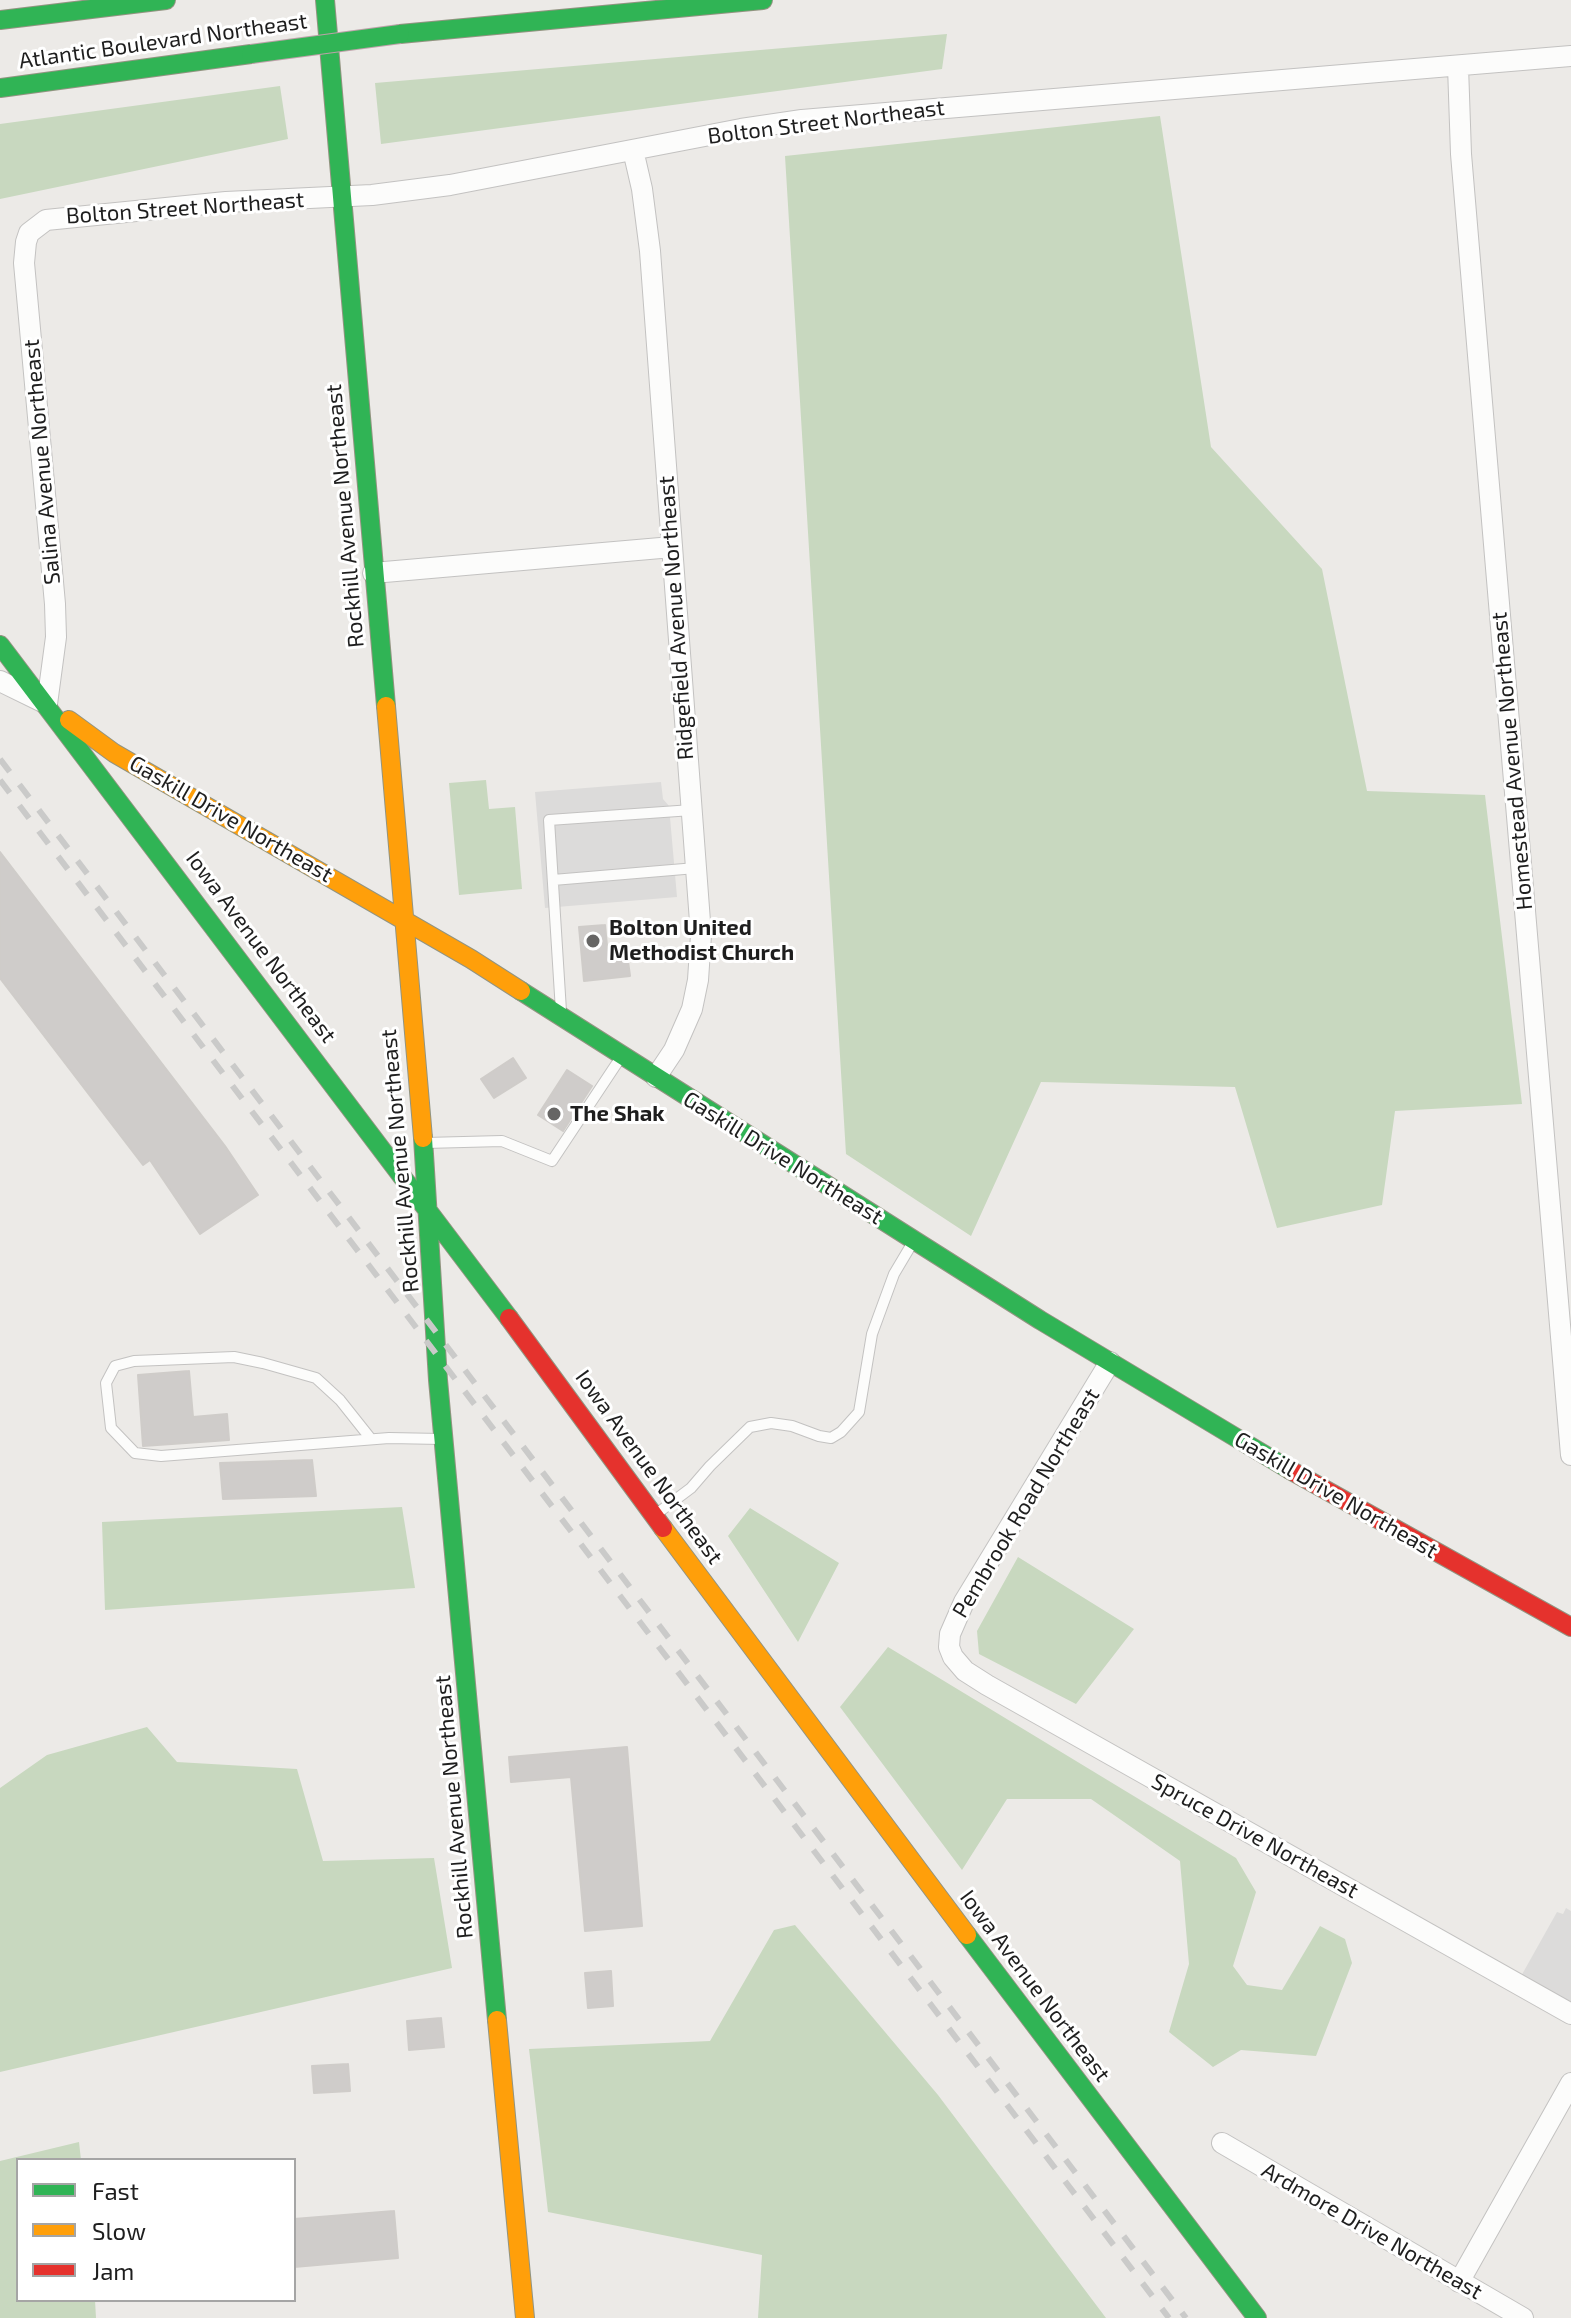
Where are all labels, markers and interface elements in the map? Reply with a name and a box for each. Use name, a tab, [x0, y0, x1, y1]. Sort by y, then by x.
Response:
street label: Atlantic Boulevard Northeast	[17, 8, 309, 74]
street label: Bolton Street Northeast	[706, 94, 946, 150]
street label: Bolton Street Northeast	[65, 187, 305, 229]
street label: Salina Avenue Northeast	[18, 338, 66, 586]
street label: Rockhill Avenue Northeast	[320, 383, 370, 649]
street label: Ridgefield Avenue Northeast	[653, 475, 699, 761]
street label: Homestead Avenue Northeast	[1486, 611, 1538, 911]
street label: Gaskill Drive Northeast	[125, 750, 337, 888]
street label: Iowa Avenue Northeast	[180, 846, 342, 1048]
place label: Bolton United Methodist Church	[609, 915, 794, 966]
marker: Bolton United Methodist Church	[584, 932, 602, 950]
street label: Rockhill Avenue Northeast	[375, 1028, 425, 1294]
street label: Gaskill Drive Northeast	[678, 1086, 888, 1230]
place label: The Shak	[570, 1101, 665, 1127]
marker: The Shak	[545, 1105, 563, 1123]
street label: Iowa Avenue Northeast	[570, 1365, 728, 1569]
street label: Pembrook Road Northeast	[947, 1383, 1105, 1623]
street label: Gaskill Drive Northeast	[1230, 1426, 1442, 1564]
street label: Rockhill Avenue Northeast	[429, 1674, 479, 1940]
street label: Spruce Drive Northeast	[1147, 1768, 1363, 1904]
street label: Iowa Avenue Northeast	[954, 1885, 1116, 2087]
street label: Ardmore Drive Northeast	[1257, 2157, 1487, 2305]
legend	[16, 2158, 296, 2302]
text: Fast	[92, 2176, 139, 2205]
text: Slow	[92, 2216, 146, 2245]
text: Jam	[92, 2256, 134, 2285]

